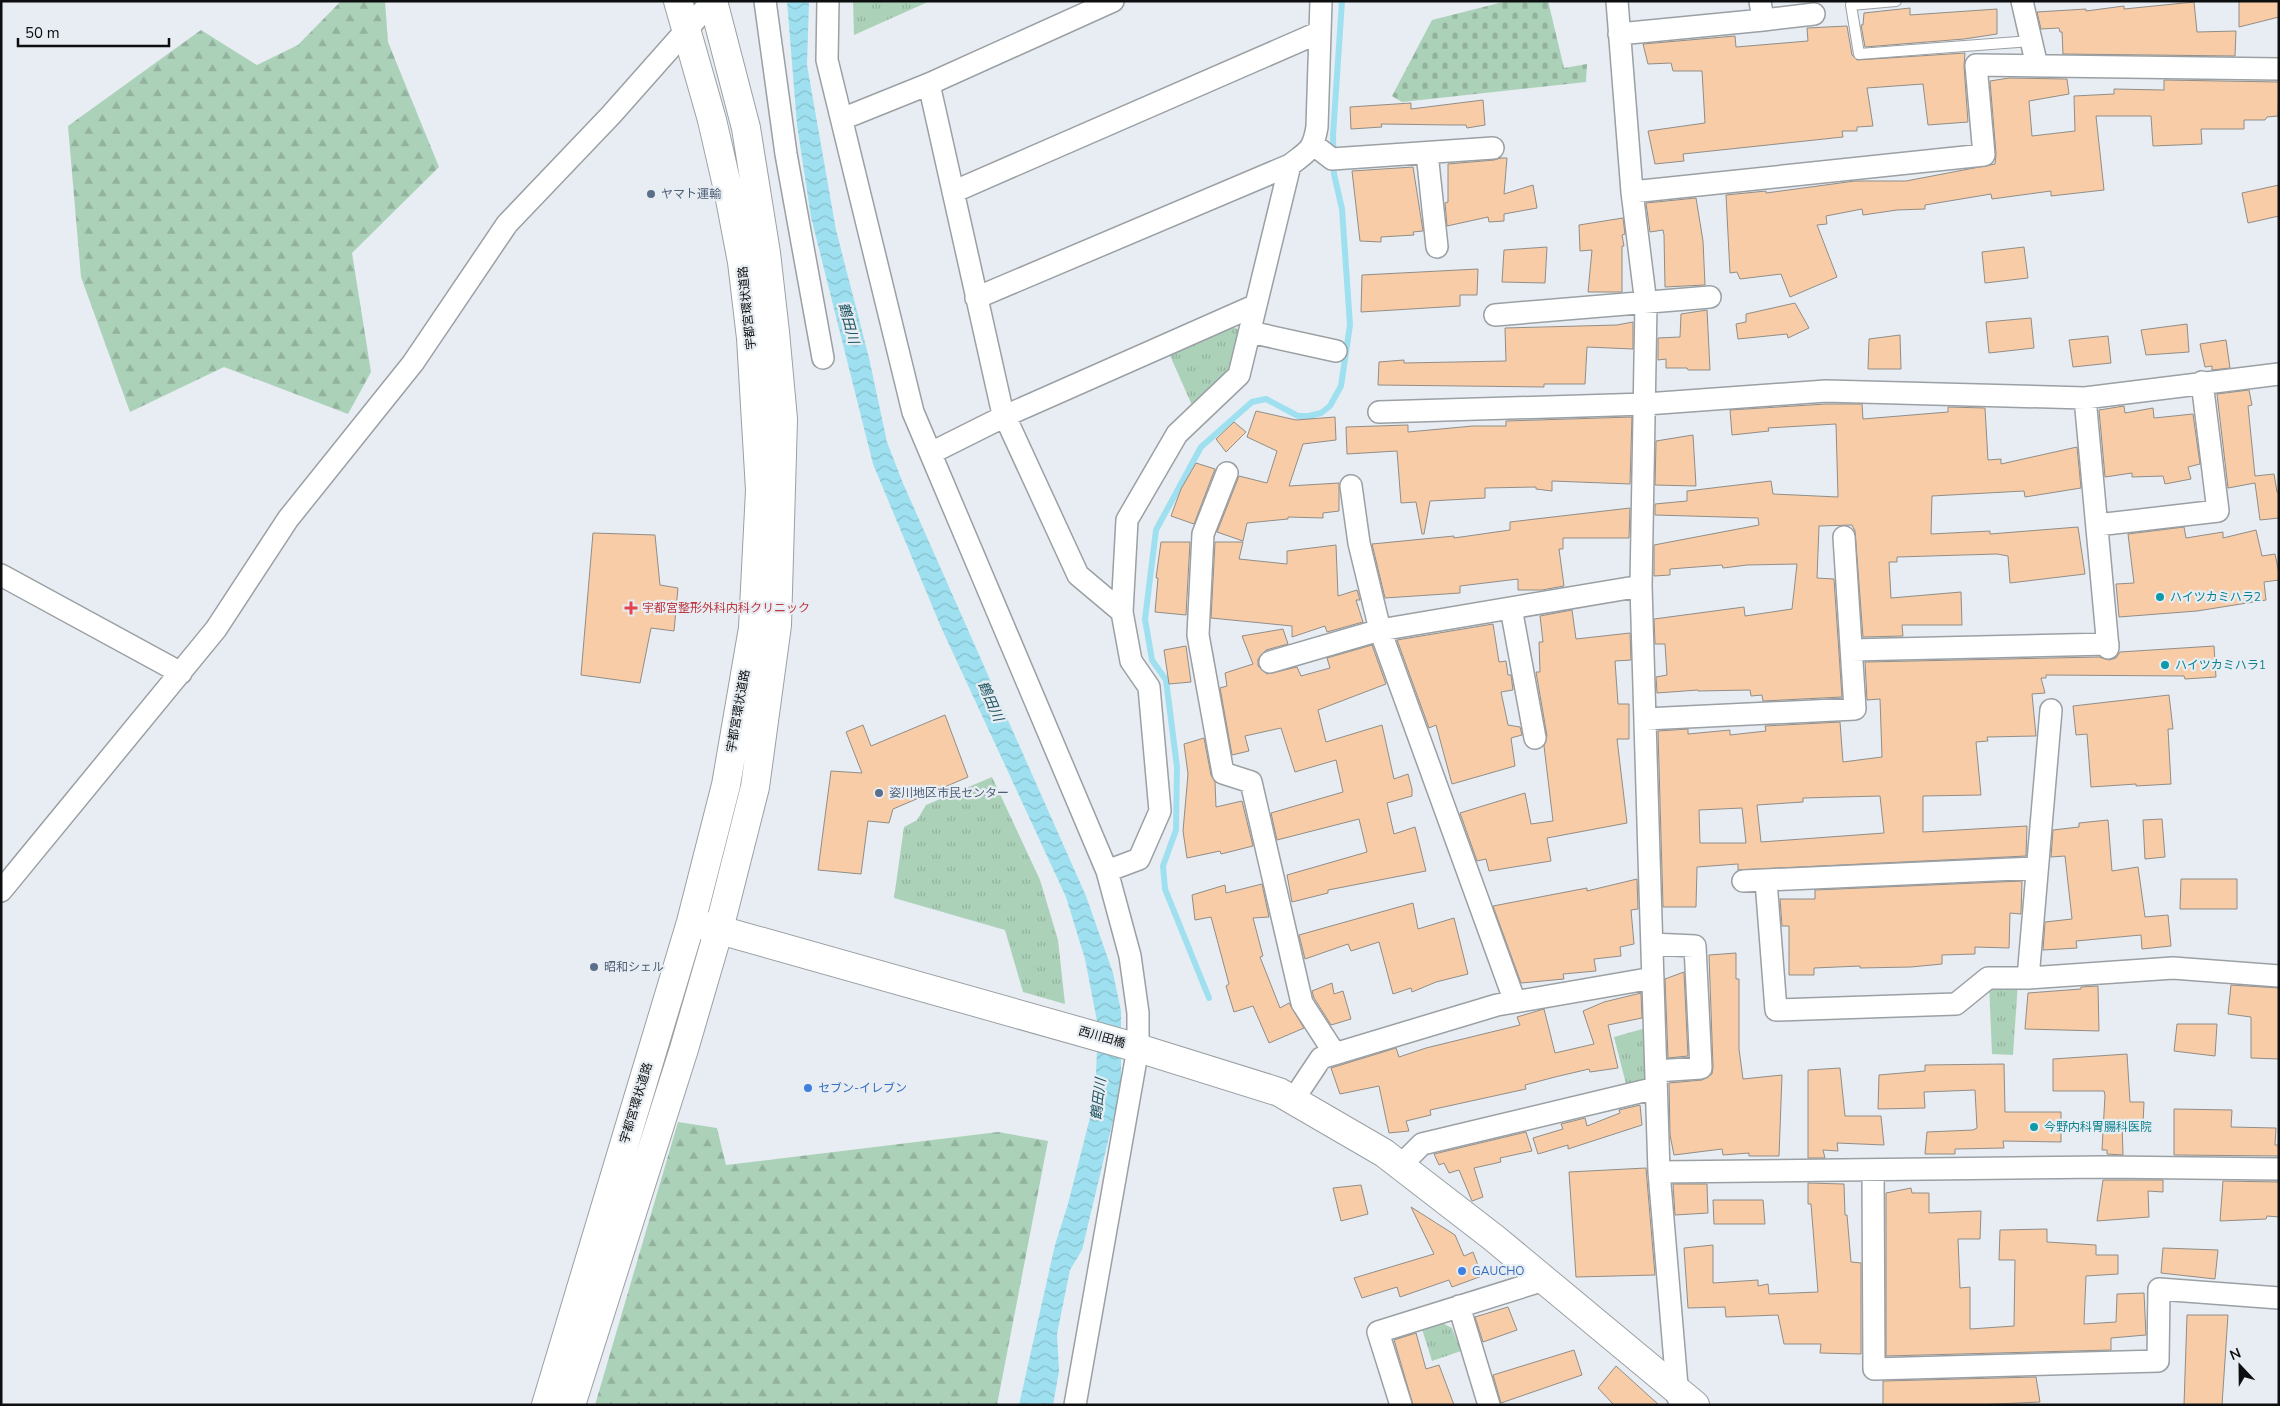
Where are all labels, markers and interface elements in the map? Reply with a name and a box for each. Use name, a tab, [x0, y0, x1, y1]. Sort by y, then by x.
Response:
scale bar	[18, 15, 169, 47]
text: 50 m	[25, 23, 60, 43]
place label: ヤマト運輸	[661, 186, 721, 202]
marker: ヤマト運輸	[645, 188, 657, 200]
street label: 宇都宮環状道路	[735, 265, 759, 351]
water label: 鶴田川	[834, 300, 864, 348]
place label: ハイツカミハラ2	[2170, 589, 2261, 605]
marker: ハイツカミハラ2	[2154, 591, 2166, 603]
place label: 宇都宮整形外科内科クリニック	[642, 600, 810, 616]
marker: 宇都宮整形外科内科クリニック	[624, 601, 638, 615]
place label: ハイツカミハラ1	[2175, 657, 2266, 673]
marker: ハイツカミハラ1	[2159, 659, 2171, 671]
street label: 宇都宮環状道路	[723, 668, 753, 754]
water label: 鶴田川	[973, 678, 1009, 726]
place label: 姿川地区市民センター	[889, 785, 1009, 801]
marker: 姿川地区市民センター	[873, 787, 885, 799]
place label: 昭和シェル	[604, 959, 664, 975]
marker: 昭和シェル	[588, 961, 600, 973]
street label: 西川田橋	[1077, 1023, 1127, 1051]
street label: 宇都宮環状道路	[616, 1060, 656, 1146]
water label: 鶴田川	[1087, 1075, 1111, 1121]
place label: セブン-イレブン	[818, 1080, 907, 1096]
marker: セブン-イレブン	[802, 1082, 814, 1094]
place label: 今野内科胃腸科医院	[2044, 1119, 2152, 1135]
marker: 今野内科胃腸科医院	[2028, 1121, 2040, 1133]
place label: GAUCHO	[1472, 1263, 1525, 1279]
marker: GAUCHO	[1456, 1265, 1468, 1277]
north arrow	[2215, 1341, 2265, 1391]
text: N	[2227, 1344, 2244, 1365]

